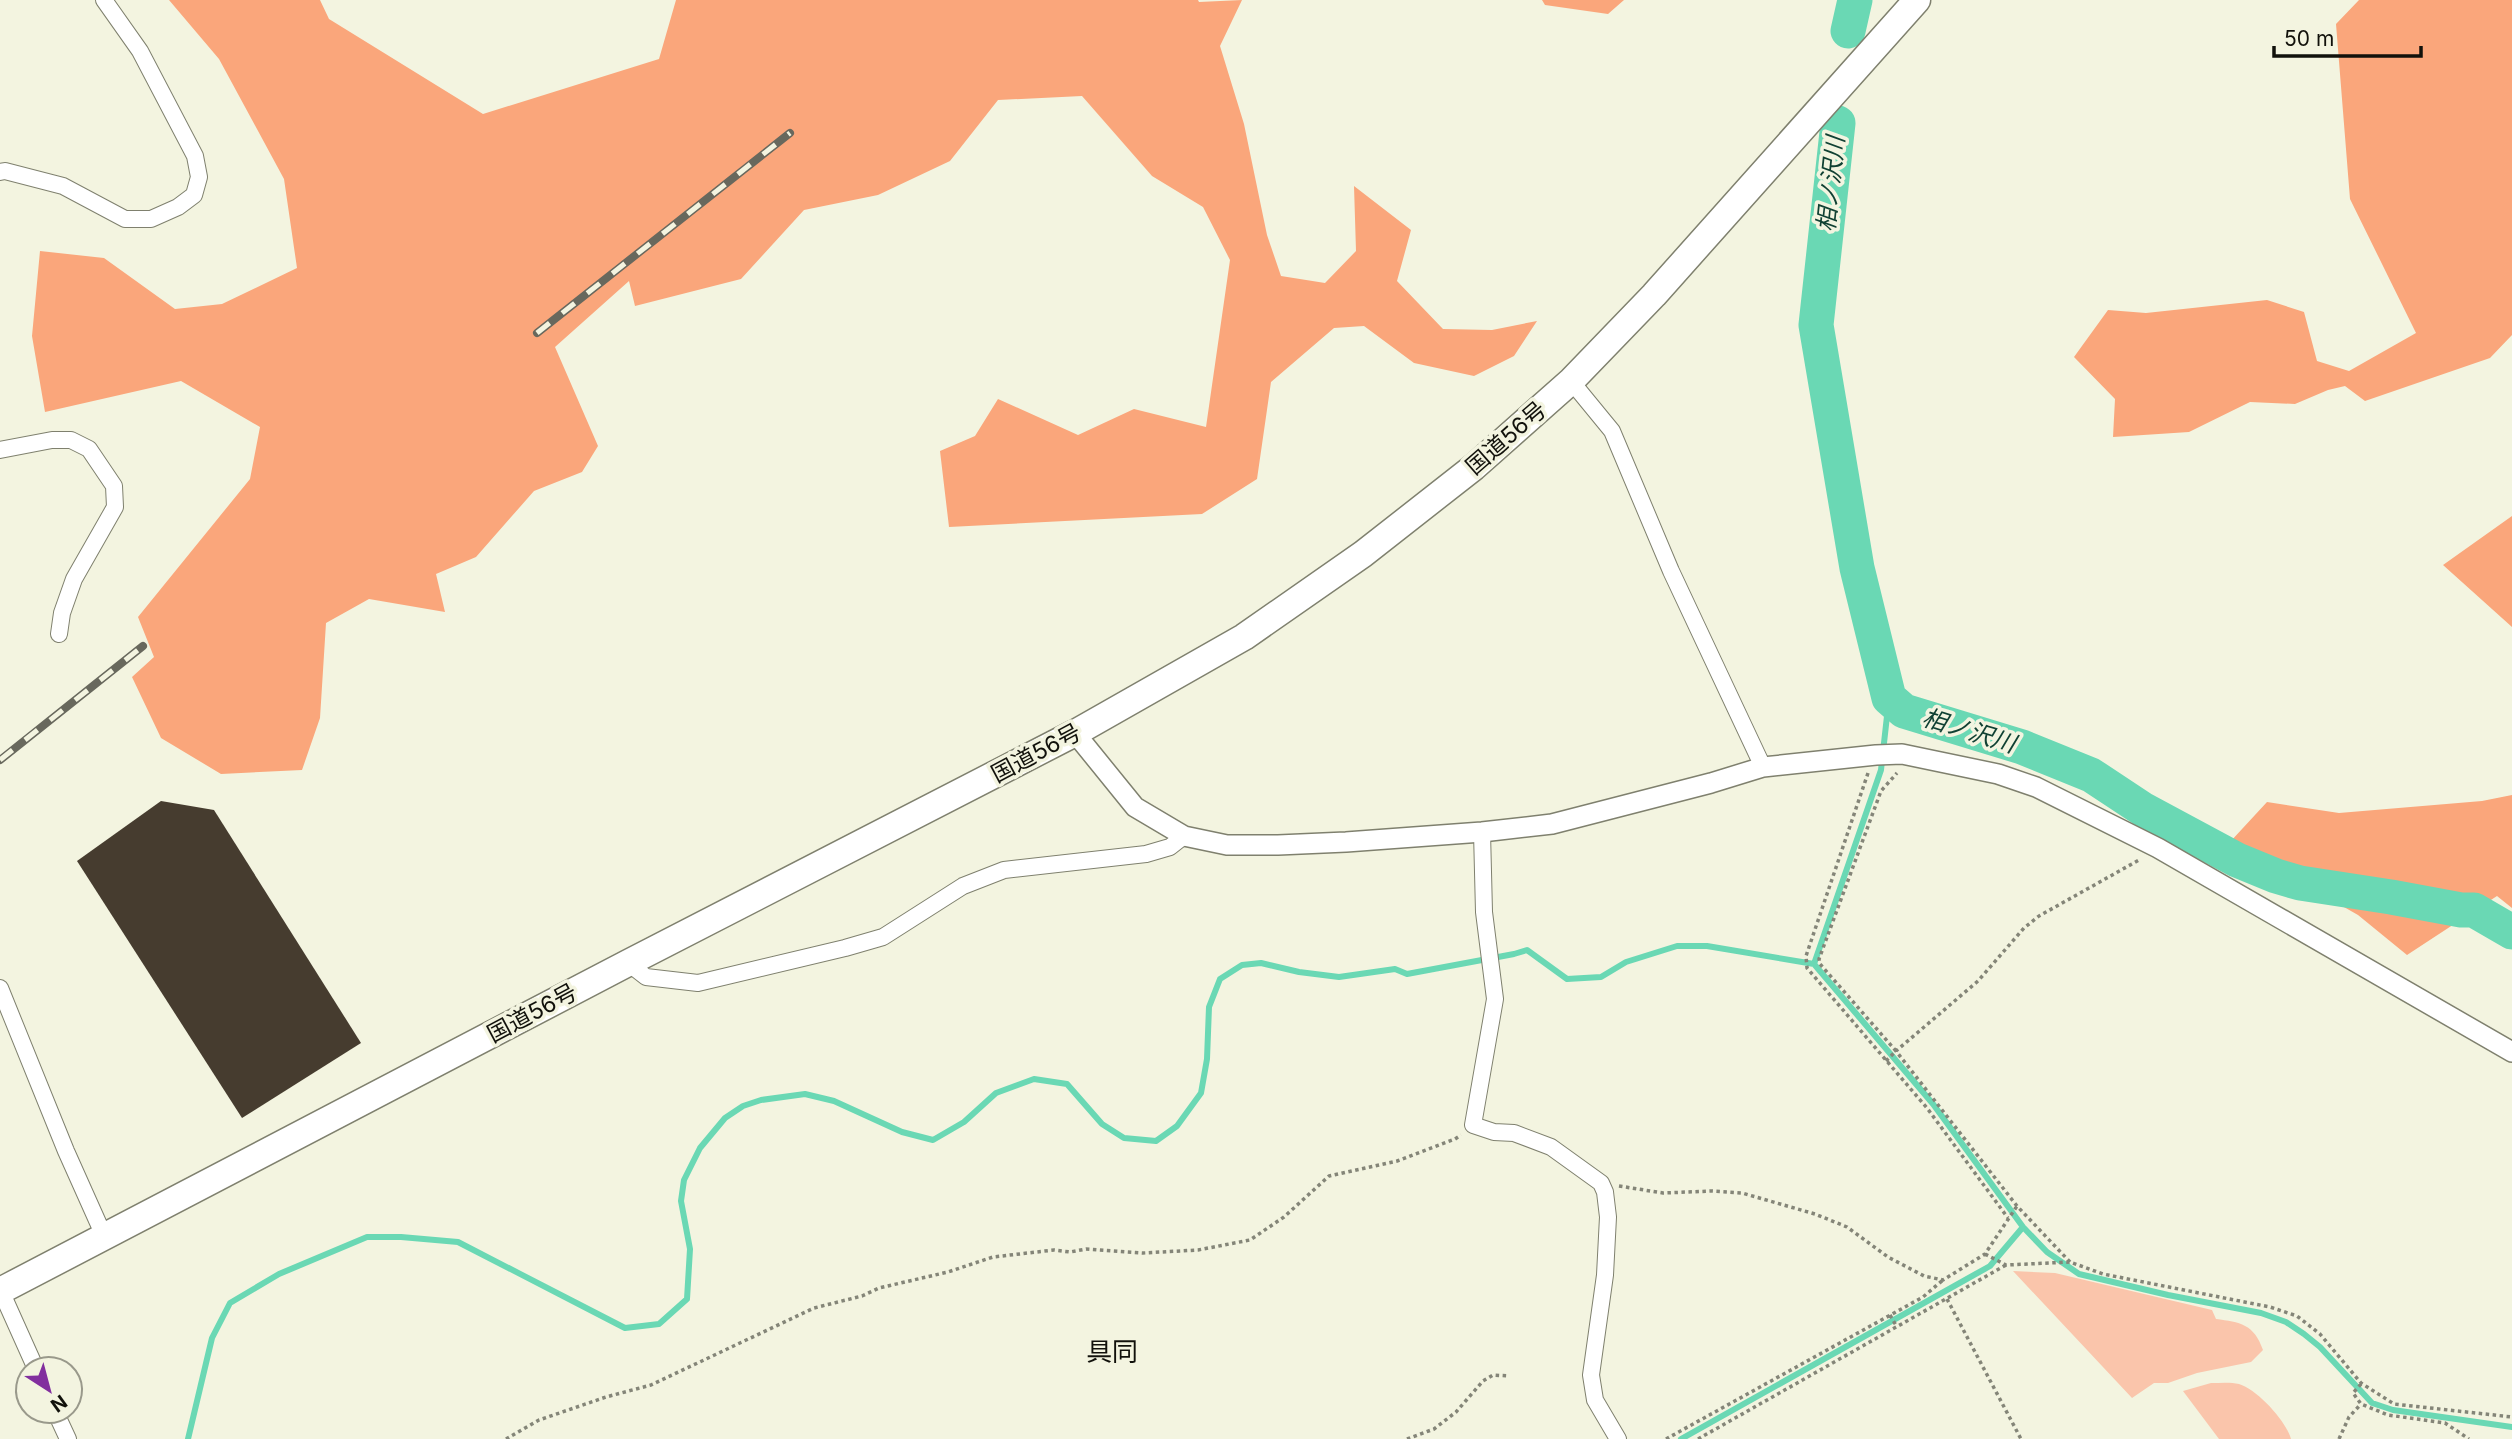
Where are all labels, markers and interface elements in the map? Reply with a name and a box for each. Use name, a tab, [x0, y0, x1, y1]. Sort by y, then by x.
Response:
scale bar	[2274, 14, 2421, 58]
text: 50 m	[2284, 26, 2334, 51]
water label: 相ノ沢川	[1811, 132, 1850, 233]
street label: 国道56号	[1460, 396, 1552, 480]
water label: 相ノ沢川	[1919, 703, 2022, 759]
street label: 国道56号	[986, 718, 1086, 788]
street label: 国道56号	[482, 978, 582, 1048]
district label: 具同	[1086, 1336, 1138, 1367]
north arrow	[14, 1355, 84, 1425]
text: N	[46, 1390, 71, 1417]

